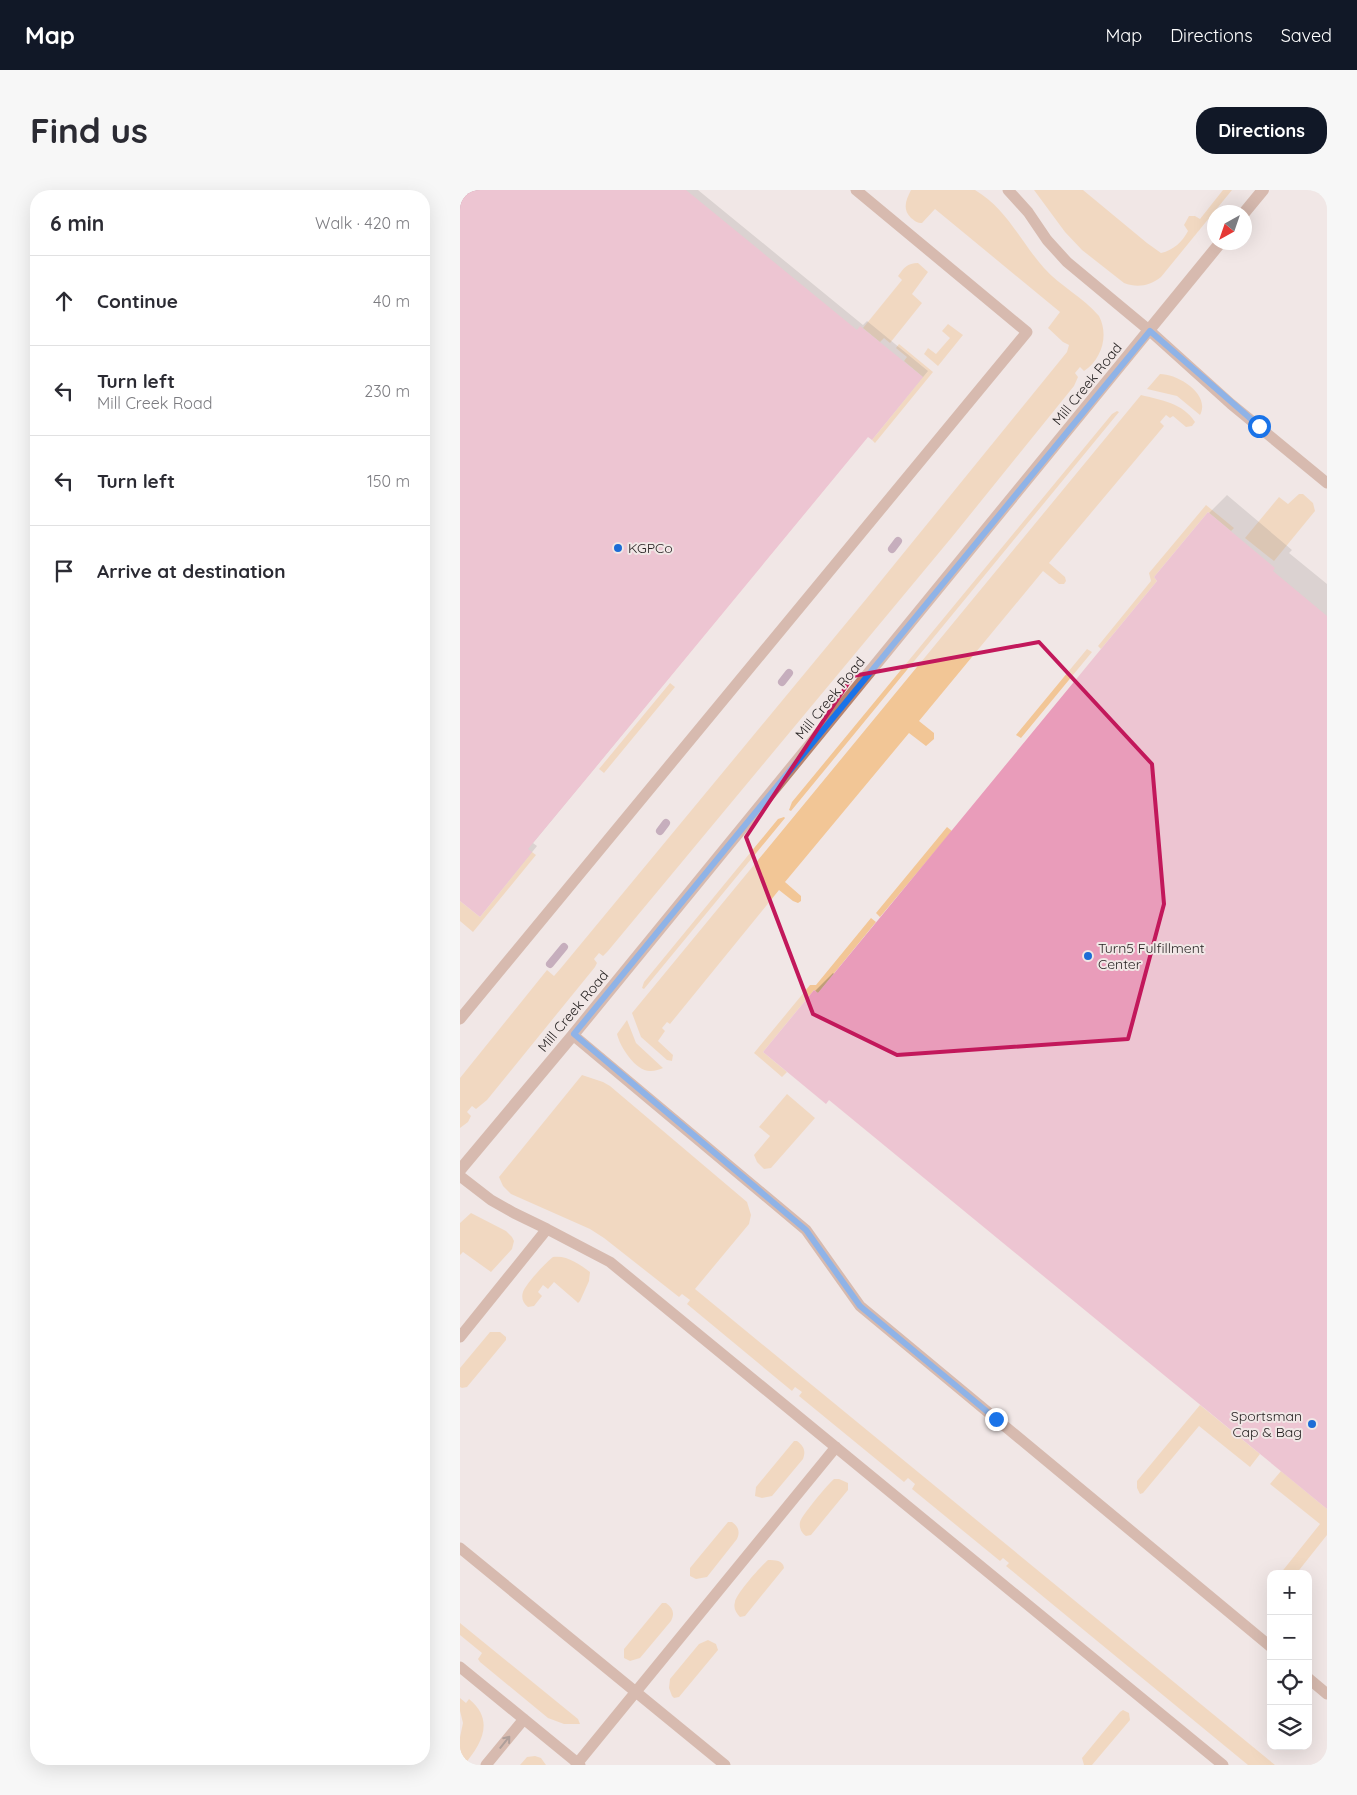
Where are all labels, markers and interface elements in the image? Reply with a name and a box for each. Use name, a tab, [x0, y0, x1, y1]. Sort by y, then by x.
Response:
text: Map	[25, 20, 75, 50]
text: Map	[1105, 24, 1142, 47]
text: Directions	[1170, 24, 1253, 47]
text: Saved	[1281, 24, 1332, 47]
button: Directions	[1196, 107, 1327, 154]
text: Find us	[30, 108, 148, 152]
north arrow	[1207, 205, 1252, 250]
text: 6 min	[50, 210, 104, 236]
text: Walk · 420 m	[315, 213, 410, 233]
icon: ahead	[50, 287, 78, 315]
text: Continue	[97, 289, 178, 313]
text: 40 m	[373, 291, 410, 311]
street label: Mill Creek Road	[1048, 339, 1126, 429]
text: Turn left	[97, 369, 175, 393]
icon: left	[50, 377, 78, 405]
text: 230 m	[364, 381, 410, 401]
text: Mill Creek Road	[97, 393, 212, 413]
route start	[1248, 415, 1271, 438]
icon: left	[50, 467, 78, 495]
text: Turn left	[97, 469, 175, 493]
text: 150 m	[367, 471, 410, 491]
place label: KGPCo	[628, 539, 673, 557]
marker: KGPCo	[612, 542, 624, 554]
icon: arrive	[50, 557, 78, 585]
text: Arrive at destination	[97, 559, 286, 583]
street label: Mill Creek Road	[791, 653, 869, 743]
place label: Turn5 Fulfillment Center	[1098, 939, 1205, 973]
marker: Turn5 Fulfillment Center	[1082, 950, 1094, 962]
street label: Mill Creek Road	[534, 967, 612, 1055]
place label: Sportsman Cap & Bag	[1231, 1407, 1302, 1441]
route end	[985, 1408, 1008, 1431]
marker: Sportsman Cap & Bag	[1306, 1418, 1318, 1430]
map controls	[1267, 1570, 1312, 1750]
button: +	[1267, 1570, 1312, 1615]
button: −	[1267, 1615, 1312, 1660]
button: locate	[1267, 1660, 1312, 1705]
button: layers	[1267, 1705, 1312, 1750]
one-way arrow	[499, 1736, 510, 1749]

